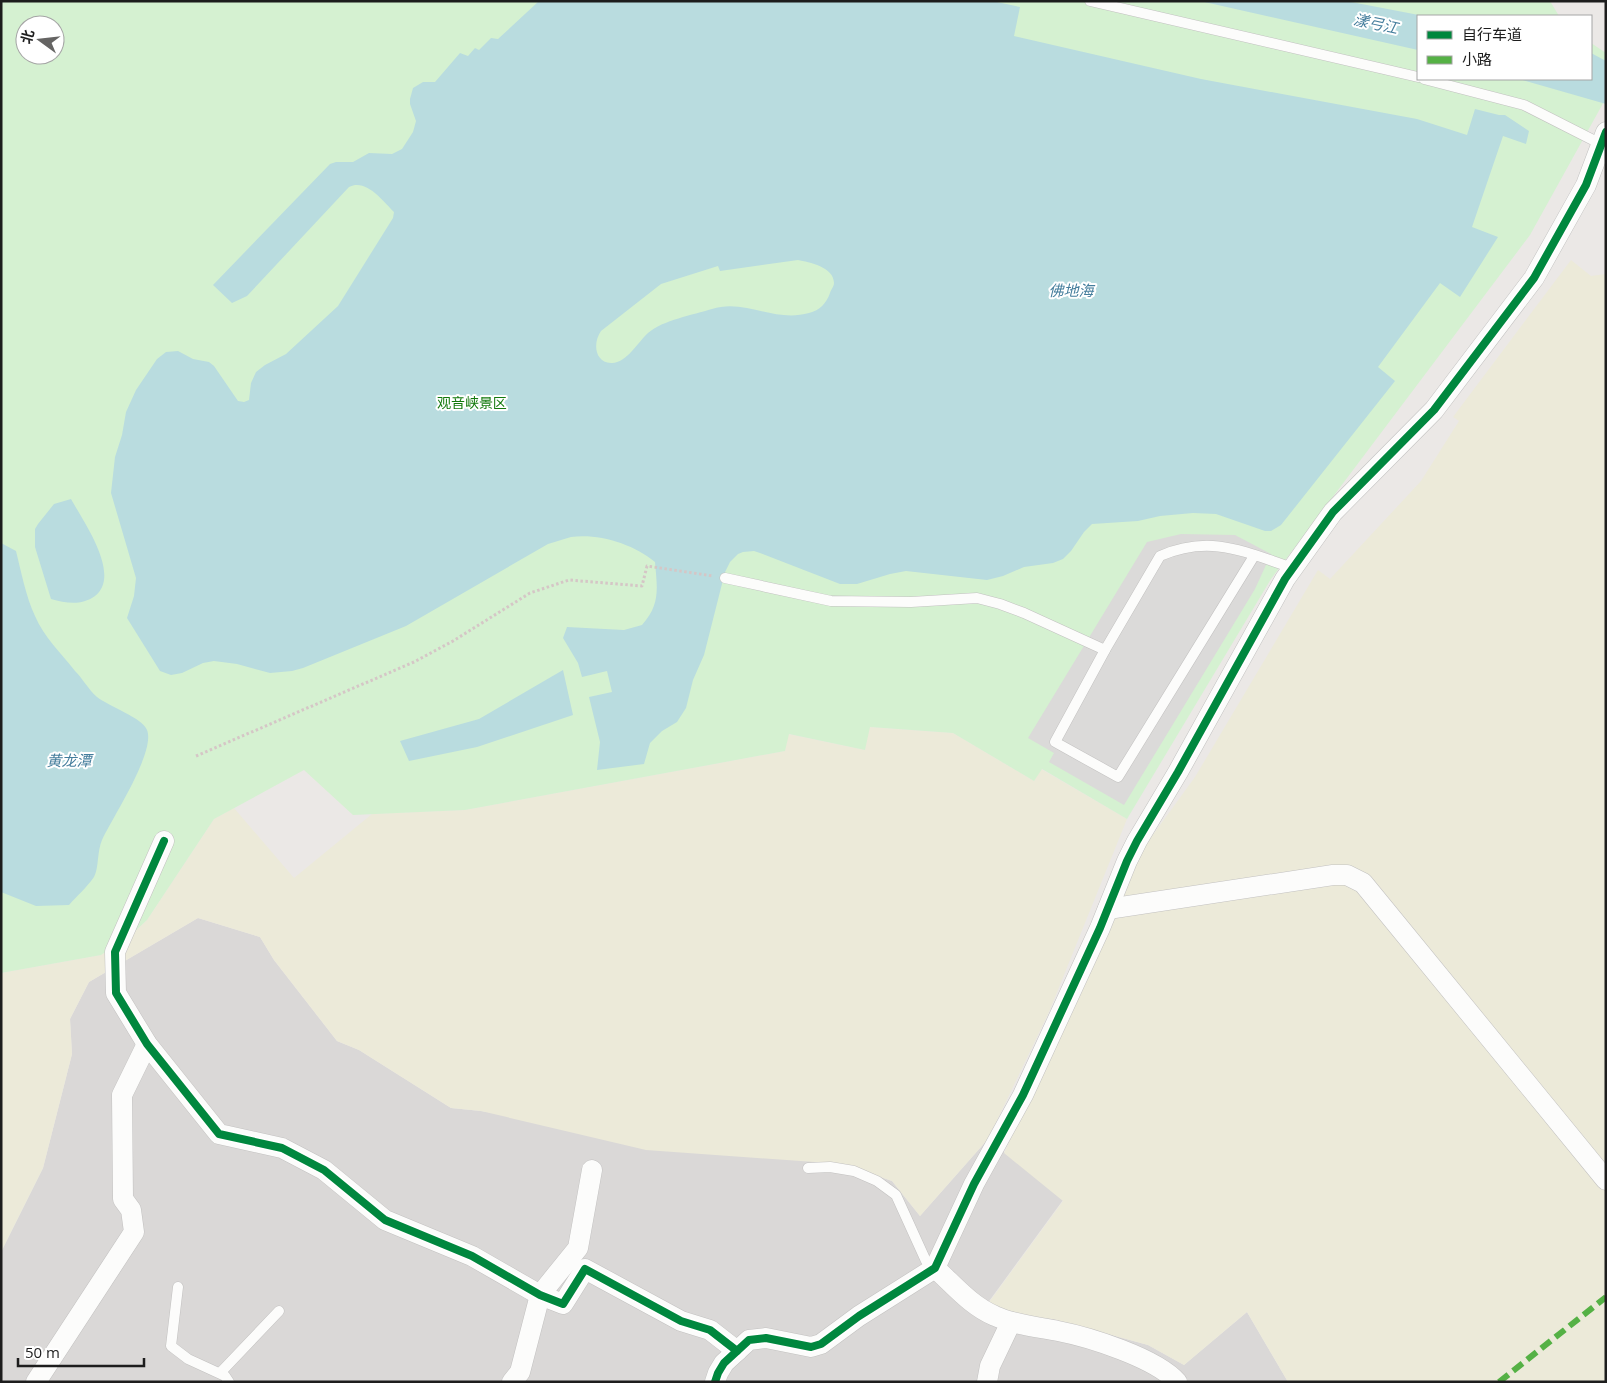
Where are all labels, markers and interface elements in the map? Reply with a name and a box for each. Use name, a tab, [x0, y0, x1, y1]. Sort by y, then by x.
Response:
water label: 漾弓江	[1352, 9, 1402, 38]
north arrow	[15, 15, 65, 65]
legend	[1417, 15, 1592, 80]
text: 自行车道	[1462, 24, 1522, 44]
text: 北	[16, 27, 38, 46]
text: 小路	[1462, 49, 1492, 69]
water label: 佛地海	[1048, 280, 1095, 300]
park label: 观音峡景区	[437, 393, 507, 412]
water label: 黄龙潭	[46, 750, 94, 770]
scale bar	[18, 1336, 144, 1368]
text: 50 m	[25, 1342, 60, 1362]

